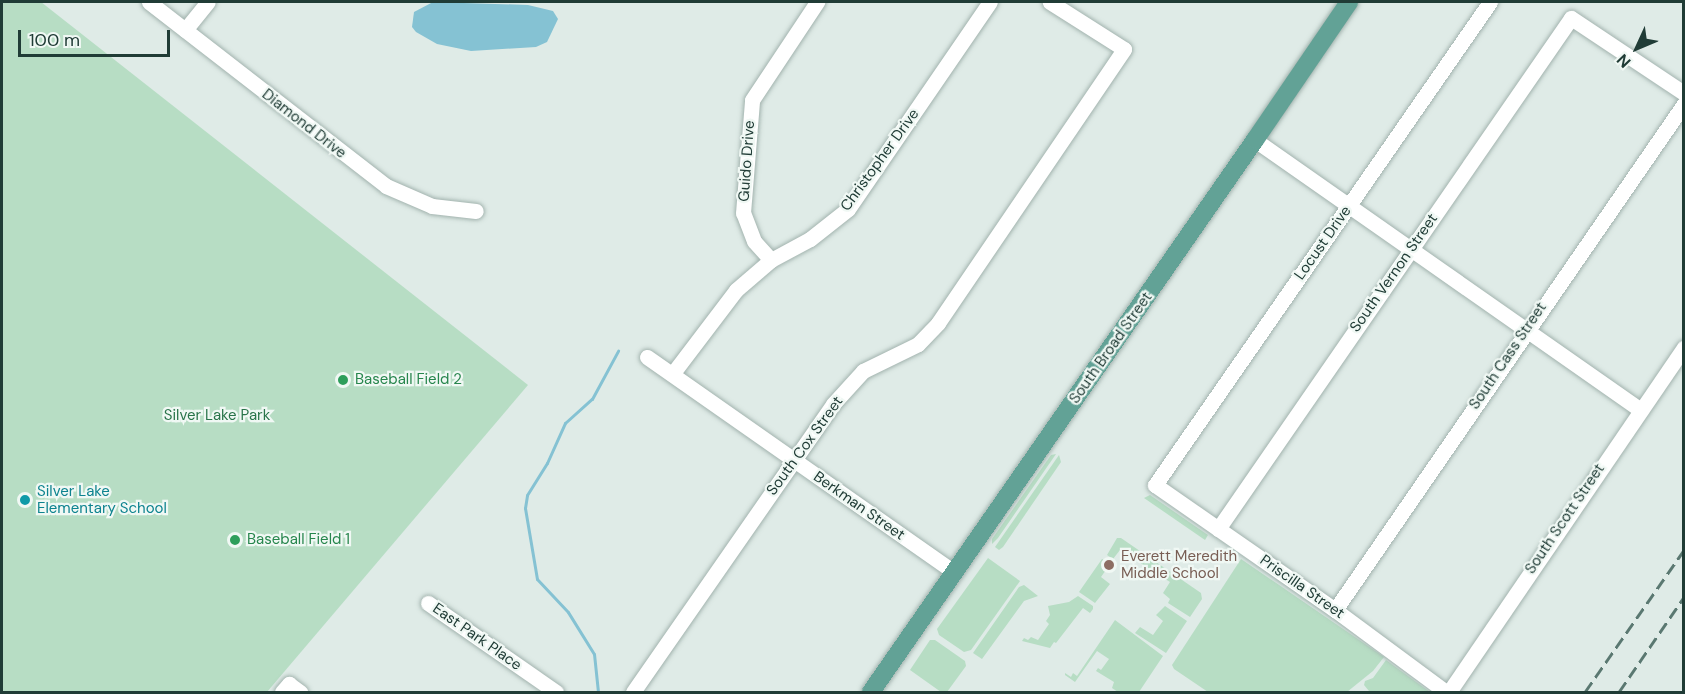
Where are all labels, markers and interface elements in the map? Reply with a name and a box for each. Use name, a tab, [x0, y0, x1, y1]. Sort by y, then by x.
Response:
scale bar	[21, 18, 172, 56]
north arrow	[1607, 18, 1667, 78]
text: 100 m	[29, 28, 80, 52]
text: N	[1612, 49, 1635, 72]
street label: Diamond Drive	[258, 86, 350, 162]
street label: Christopher Drive	[837, 105, 923, 215]
street label: Guido Drive	[735, 120, 759, 202]
street label: Locust Drive	[1291, 203, 1355, 283]
street label: South Vernon Street	[1346, 210, 1442, 336]
street label: South Broad Street	[1066, 289, 1156, 407]
street label: South Cass Street	[1466, 299, 1550, 413]
place label: Baseball Field 2	[355, 371, 462, 389]
marker: Baseball Field 2	[336, 373, 350, 387]
street label: South Cox Street	[763, 393, 847, 499]
park label: Silver Lake Park	[164, 407, 270, 425]
street label: South Scott Street	[1522, 461, 1608, 577]
street label: Berkman Street	[810, 468, 908, 544]
place label: Silver Lake Elementary School	[37, 482, 167, 517]
marker: Silver Lake Elementary School	[18, 493, 32, 507]
place label: Baseball Field 1	[247, 531, 350, 549]
marker: Baseball Field 1	[228, 533, 242, 547]
place label: Everett Meredith Middle School	[1121, 547, 1237, 582]
street label: Priscilla Street	[1256, 551, 1348, 623]
marker: Everett Meredith Middle School	[1102, 558, 1116, 572]
street label: East Park Place	[429, 600, 525, 674]

